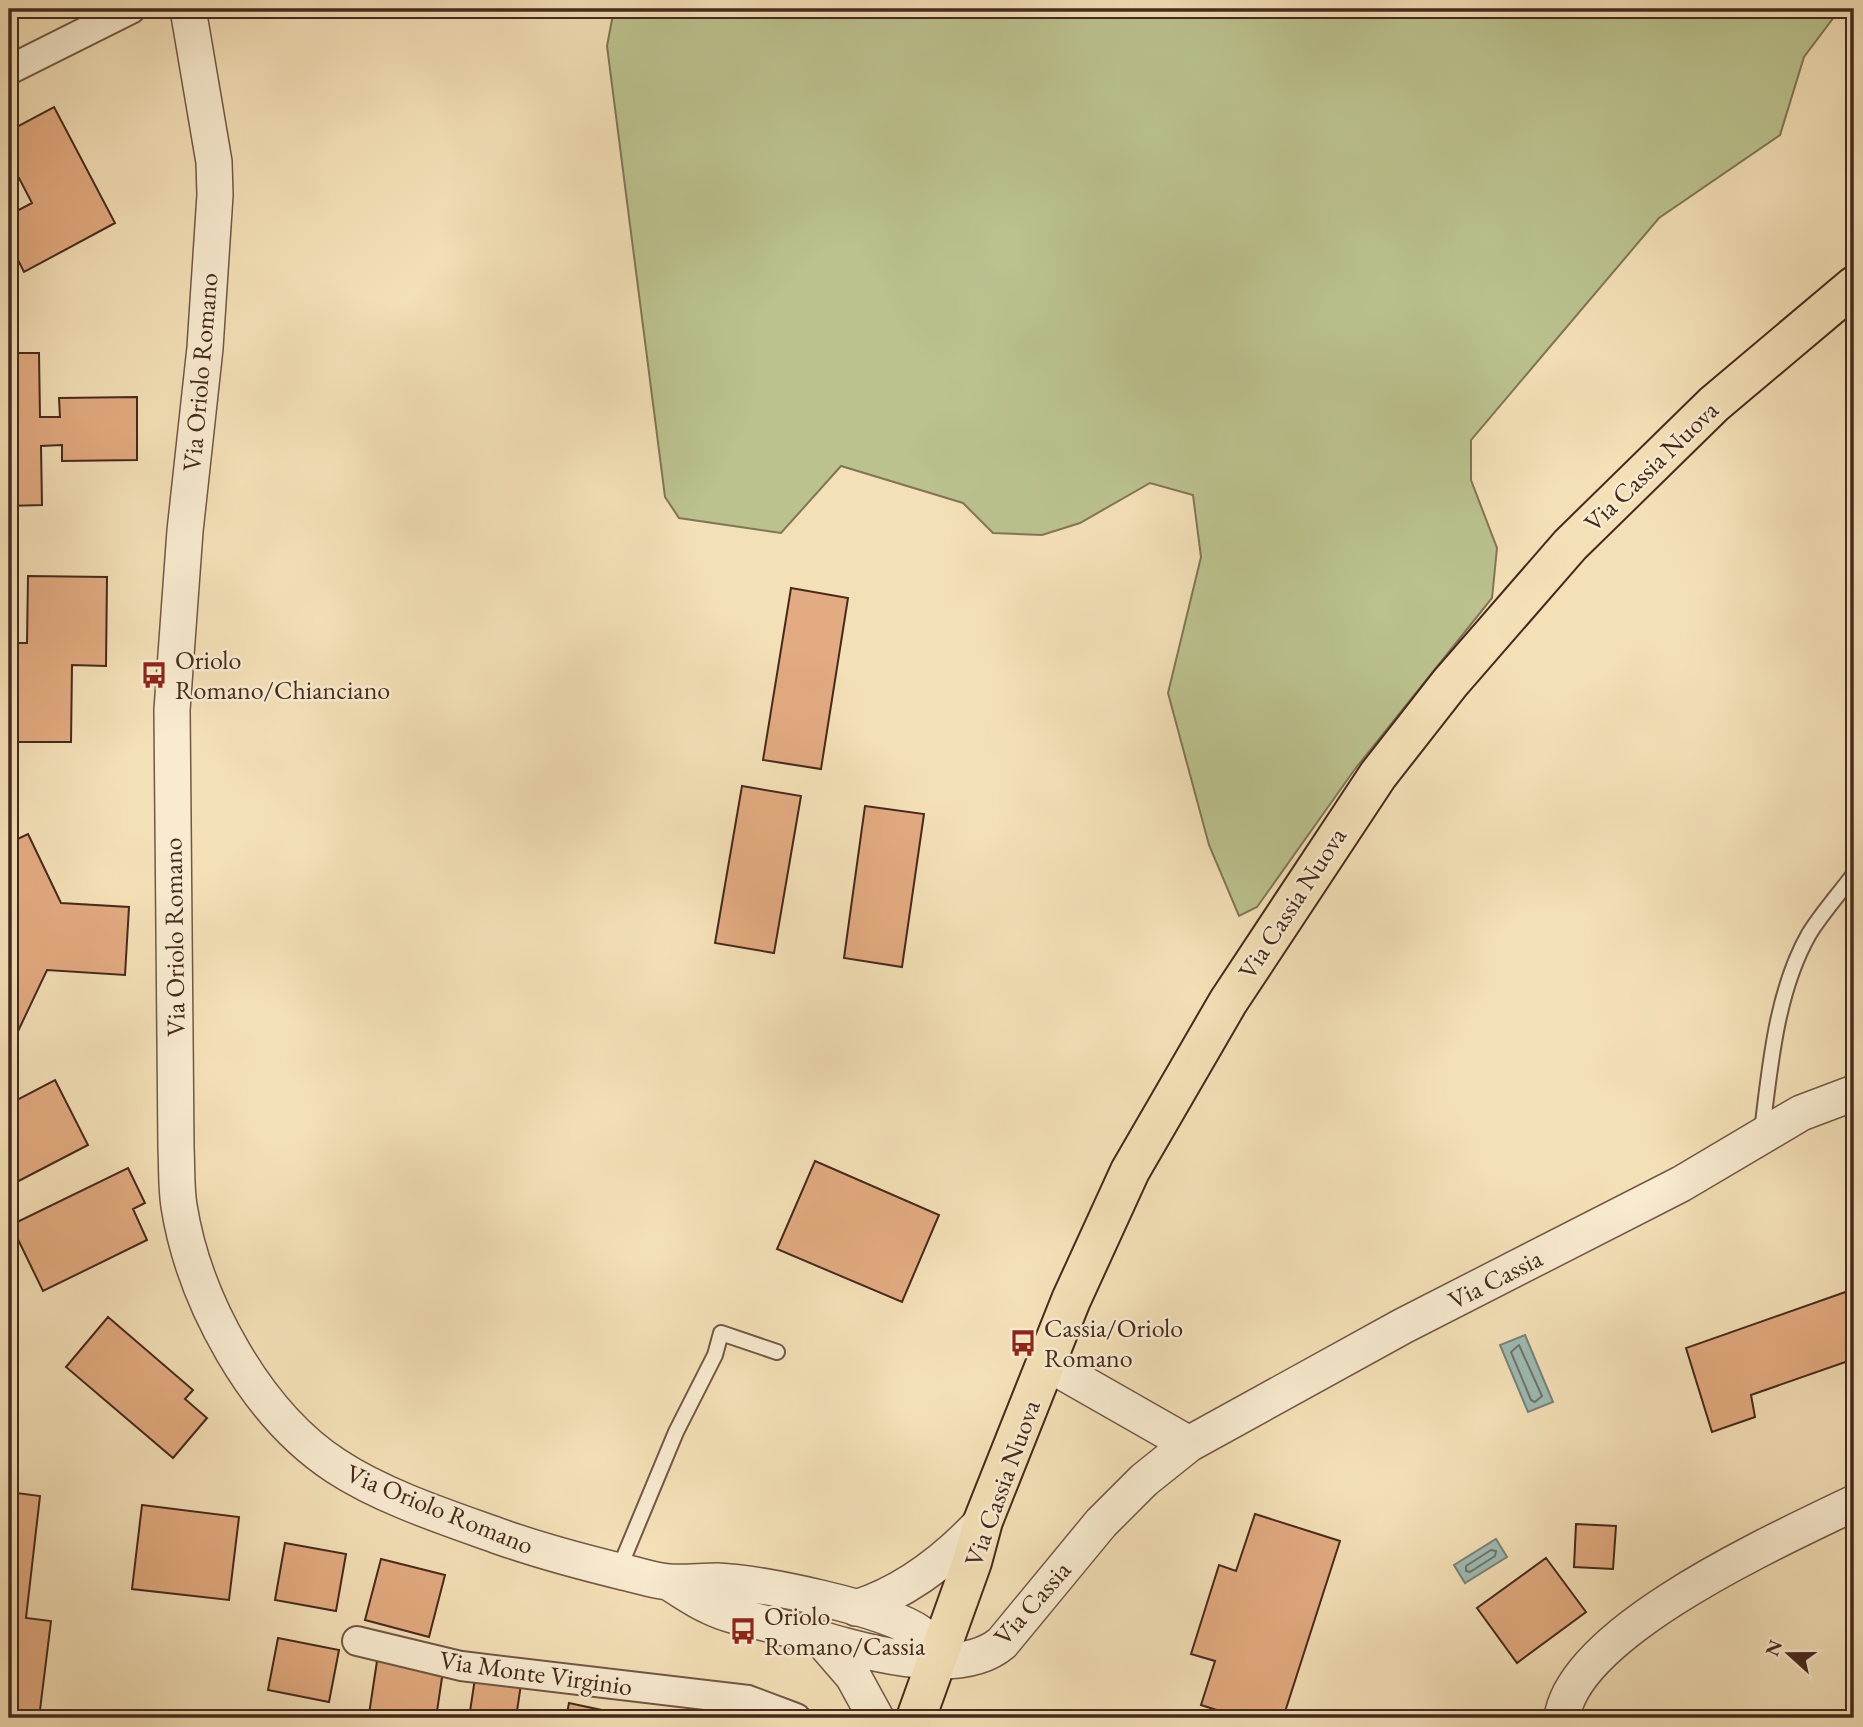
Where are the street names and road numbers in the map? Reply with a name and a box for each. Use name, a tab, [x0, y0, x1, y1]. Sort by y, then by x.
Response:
street label: Via Oriolo Romano	[174, 271, 226, 473]
street label: Via Cassia Nuova	[1576, 393, 1726, 539]
street label: Via Cassia Nuova	[1230, 820, 1354, 985]
street label: Via Oriolo Romano	[155, 837, 193, 1037]
street label: Via Cassia	[1442, 1241, 1548, 1317]
street label: Via Cassia Nuova	[956, 1395, 1048, 1571]
street label: Via Oriolo Romano	[341, 1456, 539, 1562]
street label: Via Cassia	[986, 1553, 1078, 1652]
street label: Via Monte Virginio	[437, 1643, 635, 1703]

